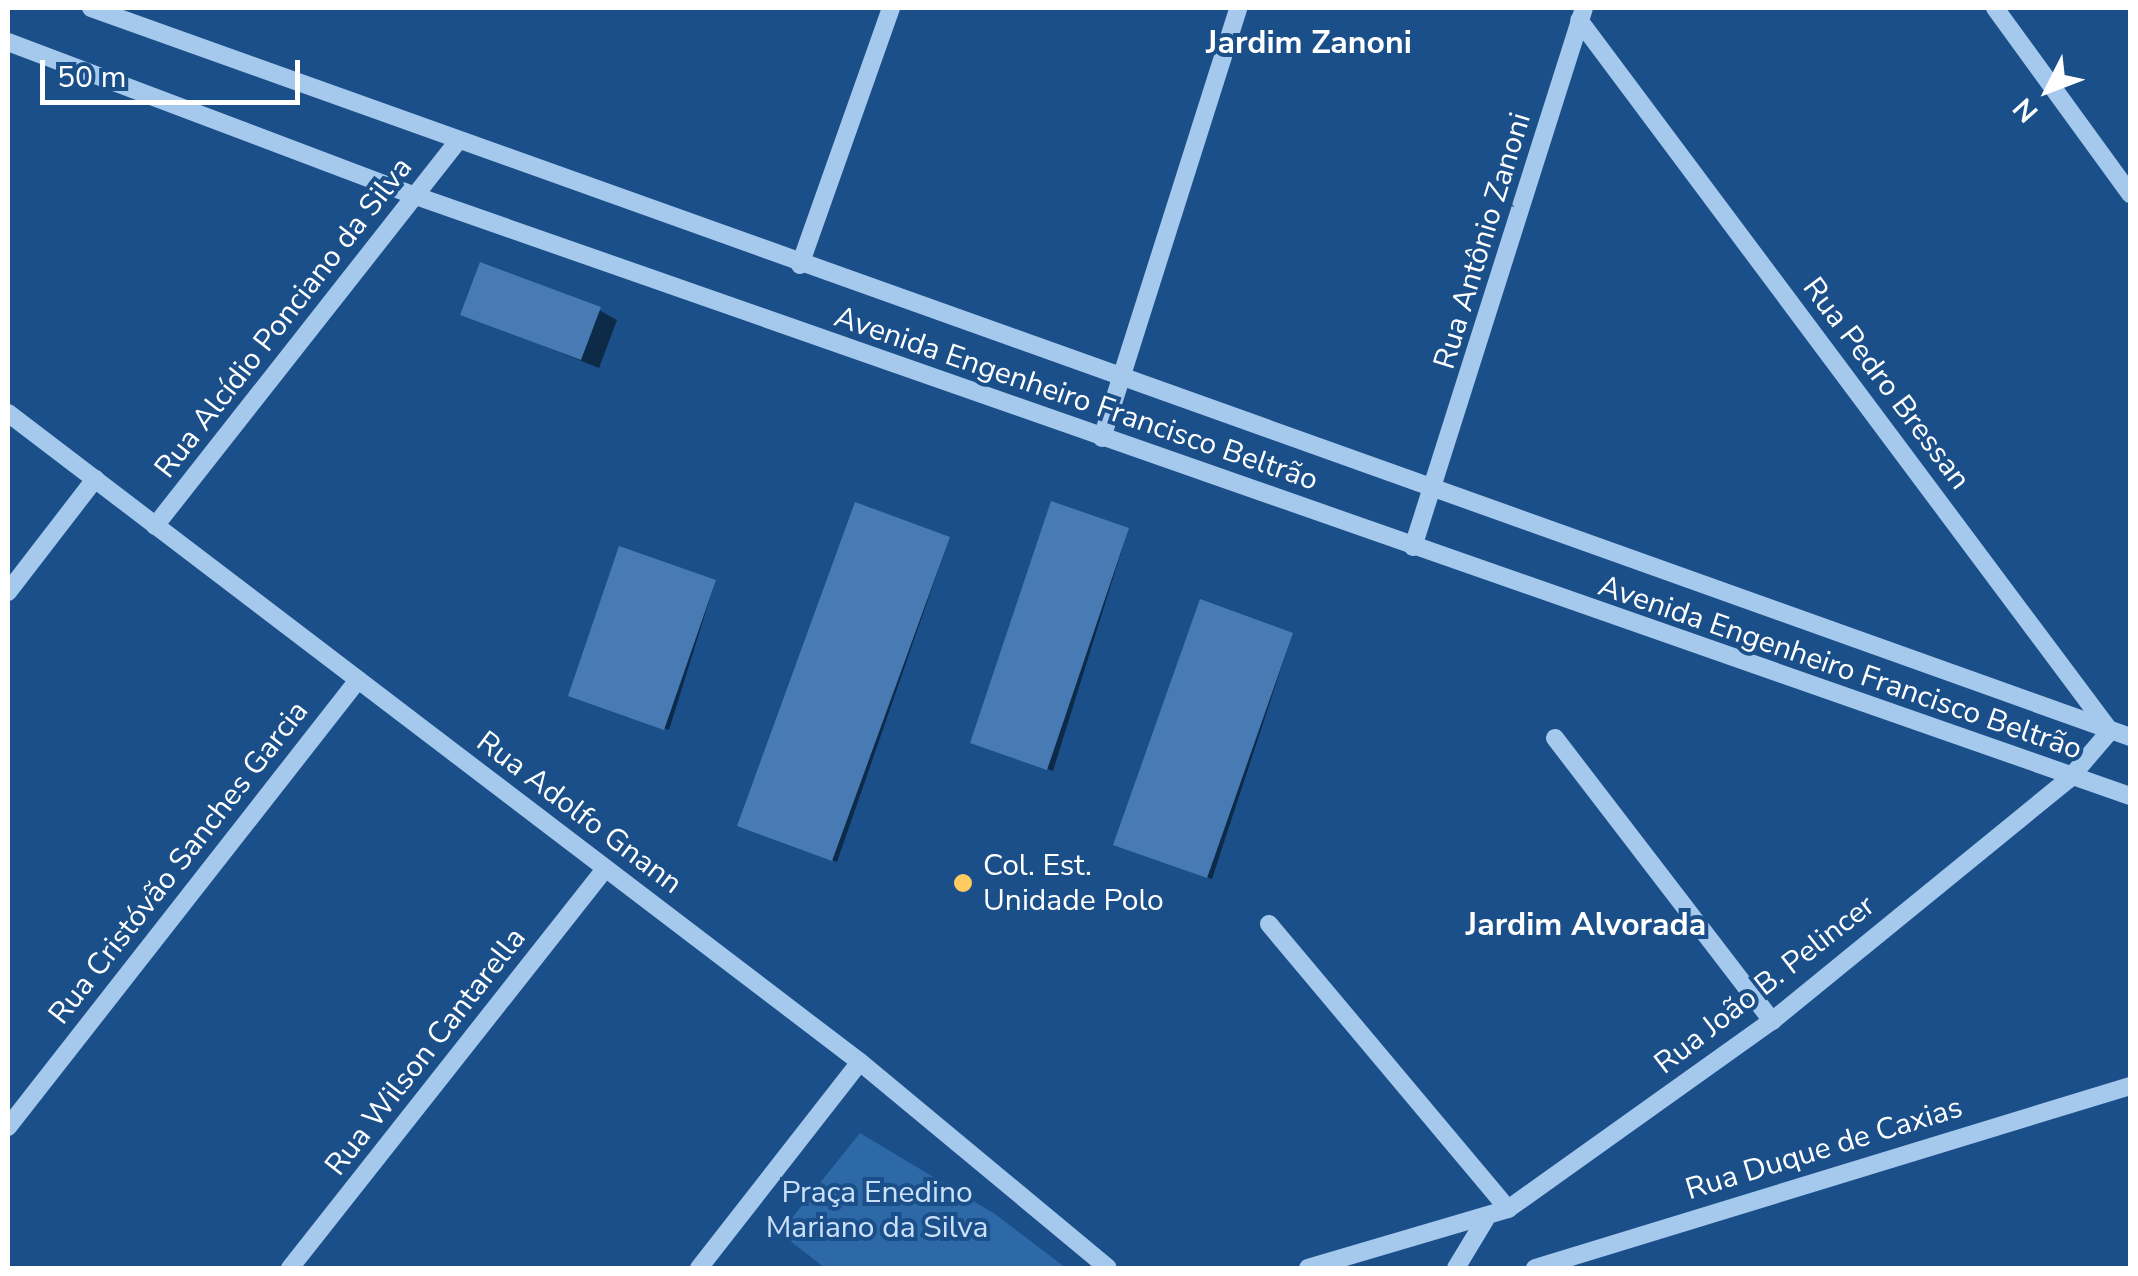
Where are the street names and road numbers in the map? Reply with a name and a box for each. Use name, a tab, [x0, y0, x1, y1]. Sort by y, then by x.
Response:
street label: Rua Antônio Zanoni	[1427, 109, 1539, 373]
street label: Rua Alcídio Ponciano da Silva	[148, 150, 420, 486]
street label: Rua Pedro Bressan	[1795, 271, 1977, 497]
street label: Avenida Engenheiro Francisco Beltrão	[830, 299, 1322, 499]
street label: Avenida Engenheiro Francisco Beltrão	[1594, 568, 2086, 768]
street label: Rua Cristóvão Sanches Garcia	[42, 694, 316, 1032]
street label: Rua Adolfo Gnann	[469, 724, 689, 902]
street label: Rua João B. Pelincer	[1648, 888, 1882, 1082]
street label: Rua Wilson Cantarella	[318, 921, 534, 1183]
street label: Rua Duque de Caxias	[1681, 1090, 1967, 1208]

